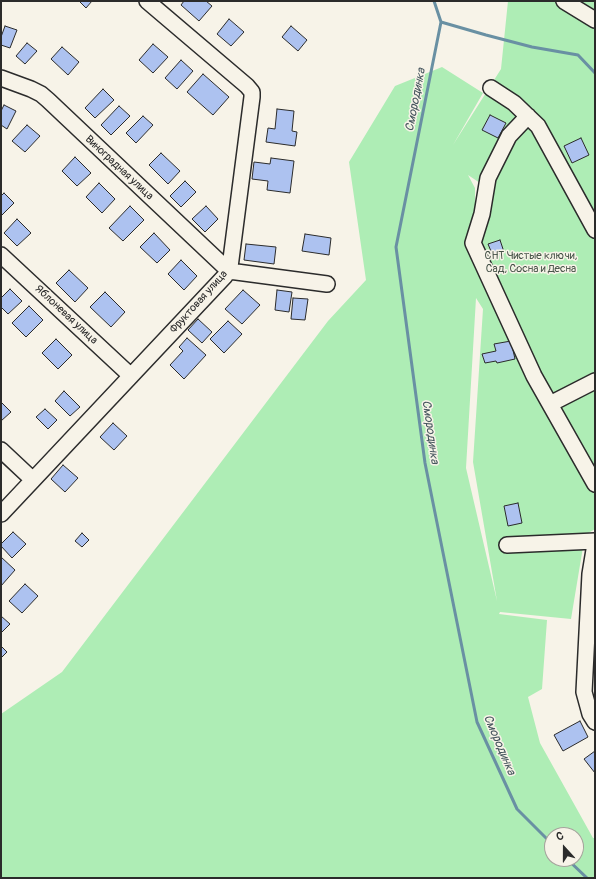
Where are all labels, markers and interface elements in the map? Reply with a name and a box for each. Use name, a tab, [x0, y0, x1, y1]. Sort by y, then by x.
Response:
water label: Смородинка	[403, 67, 429, 133]
street label: Виноградная улица	[82, 133, 156, 203]
park label: СНТ Чистые ключи, Сад, Сосна и Десна	[485, 249, 577, 275]
street label: Фруктовая улица	[167, 268, 231, 336]
street label: Яблоневая улица	[32, 283, 100, 347]
water label: Смородинка	[418, 399, 442, 465]
water label: Смородинка	[480, 713, 518, 777]
north arrow	[544, 827, 584, 867]
text: С	[554, 829, 565, 844]

